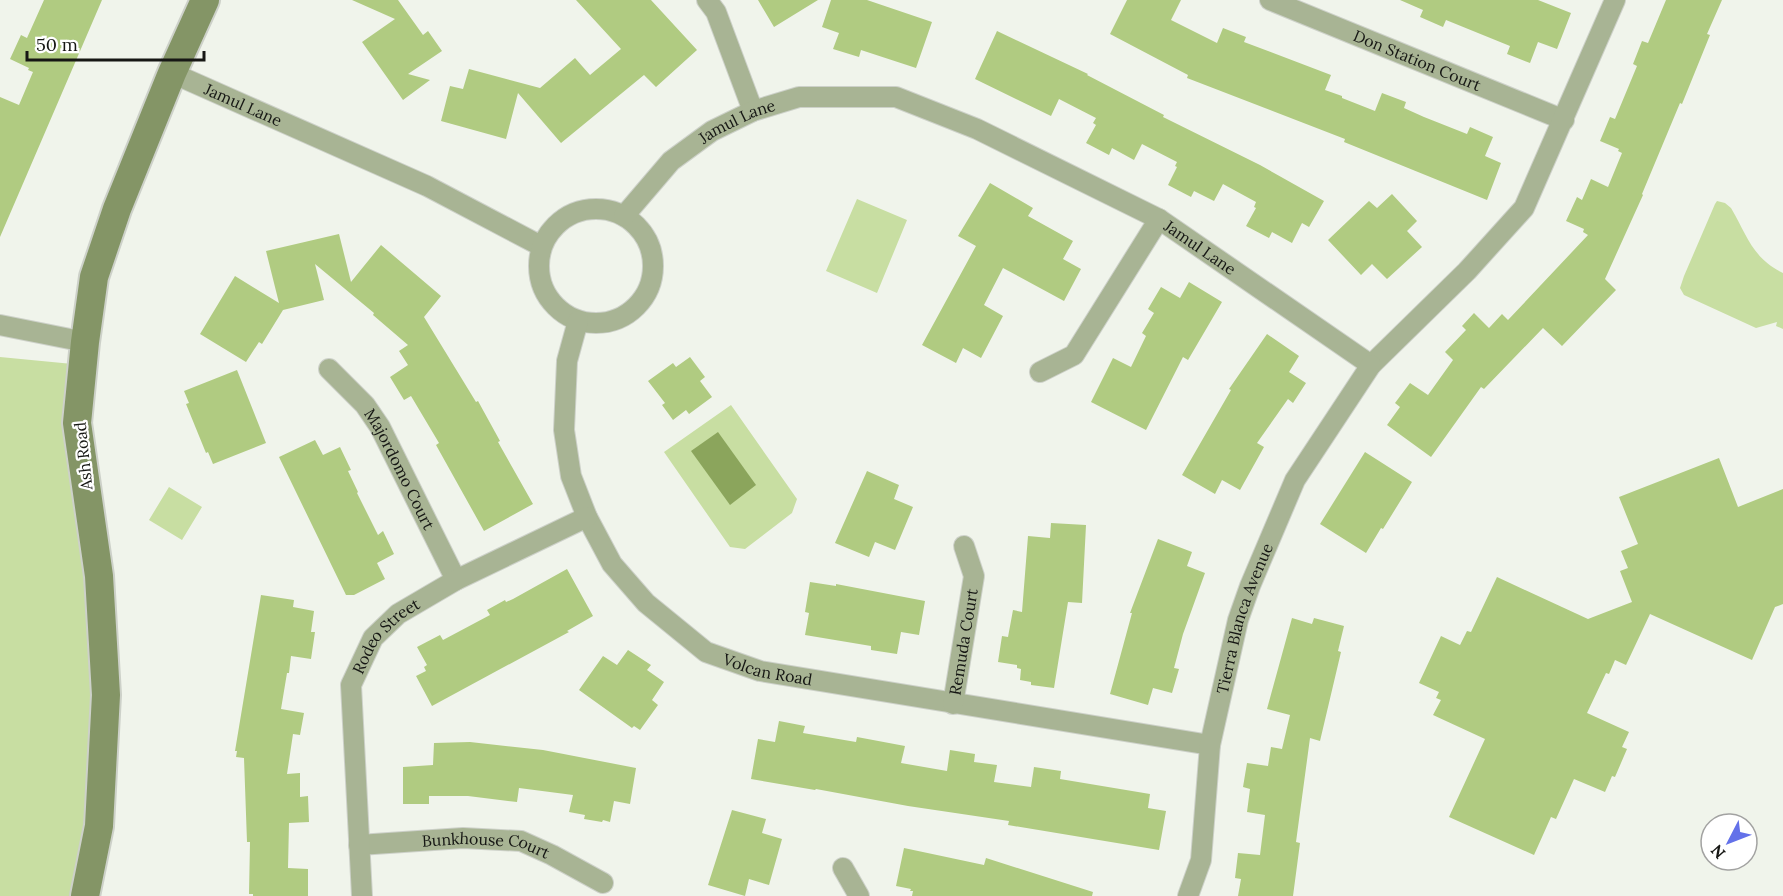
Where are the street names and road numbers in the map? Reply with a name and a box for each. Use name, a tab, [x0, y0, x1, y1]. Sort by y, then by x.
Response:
street label: Don Station Court	[1350, 25, 1485, 95]
street label: Jamul Lane	[201, 78, 285, 131]
street label: Jamul Lane	[694, 95, 778, 148]
street label: Jamul Lane	[1160, 215, 1240, 279]
street label: Majordomo Court	[360, 405, 440, 534]
street label: Ash Road	[69, 421, 97, 492]
street label: Tierra Blanca Avenue	[1212, 540, 1277, 696]
street label: Remuda Court	[945, 586, 982, 697]
street label: Rodeo Street	[348, 593, 424, 677]
street label: Volcan Road	[719, 648, 814, 690]
street label: Bunkhouse Court	[421, 828, 554, 863]

